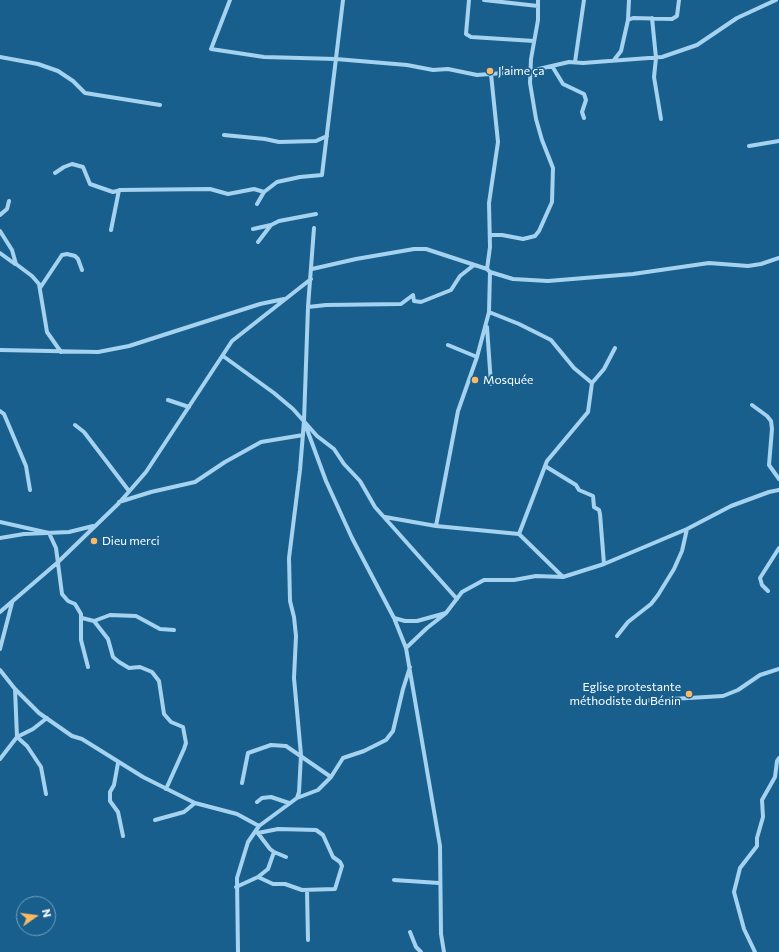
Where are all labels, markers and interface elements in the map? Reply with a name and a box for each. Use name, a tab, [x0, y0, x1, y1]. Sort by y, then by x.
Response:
place label: J'aime ça	[498, 64, 545, 78]
marker: J'aime ça	[485, 66, 495, 76]
place label: Mosquée	[483, 373, 533, 387]
marker: Mosquée	[470, 375, 480, 385]
place label: Dieu merci	[102, 534, 160, 548]
marker: Dieu merci	[89, 536, 99, 546]
place label: Eglise protestante méthodiste du Bénin	[570, 680, 681, 708]
marker: Eglise protestante méthodiste du Bénin	[684, 689, 694, 699]
north arrow	[16, 896, 56, 936]
text: N	[40, 908, 54, 919]

